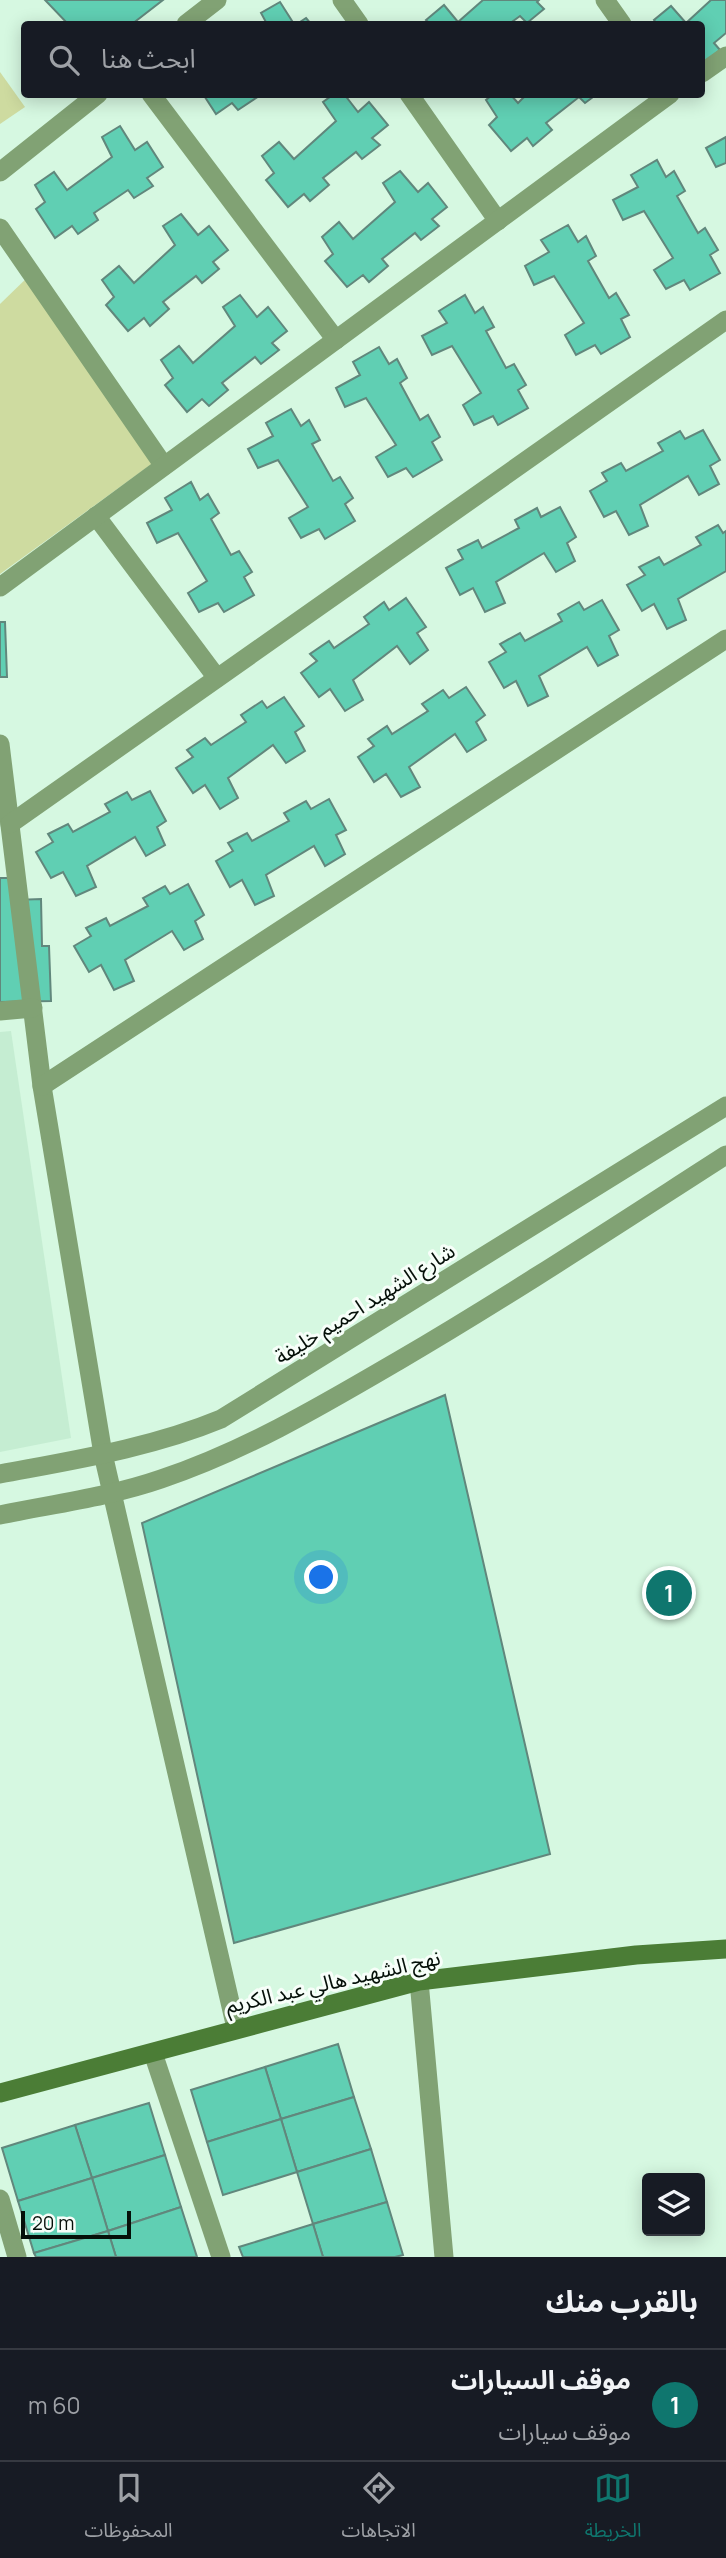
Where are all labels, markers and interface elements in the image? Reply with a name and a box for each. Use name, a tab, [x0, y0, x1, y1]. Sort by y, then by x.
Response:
search box	[21, 21, 705, 98]
text: ابحث هنا	[101, 40, 196, 76]
icon: search	[45, 41, 83, 79]
street label: شارع الشهيد احميم خليفة	[269, 1236, 461, 1372]
your location	[304, 1560, 338, 1594]
pin: 1	[646, 1567, 692, 1619]
street label: نهج الشهيد هالي عبد الكريم	[223, 1943, 444, 2022]
map controls	[642, 2173, 705, 2236]
button: layers	[642, 2173, 705, 2236]
scale bar	[21, 2208, 131, 2240]
text: 20 m	[32, 2210, 74, 2236]
text: بالقرب منك	[546, 2280, 698, 2321]
text: موقف السيارات	[451, 2361, 631, 2397]
text: 60 m	[28, 2389, 80, 2421]
text: 1	[670, 2389, 680, 2421]
text: موقف سيارات	[498, 2415, 631, 2447]
tab: المحفوظات	[84, 2469, 173, 2551]
tab: الاتجاهات	[342, 2469, 416, 2551]
tab: الخريطة	[585, 2469, 642, 2551]

